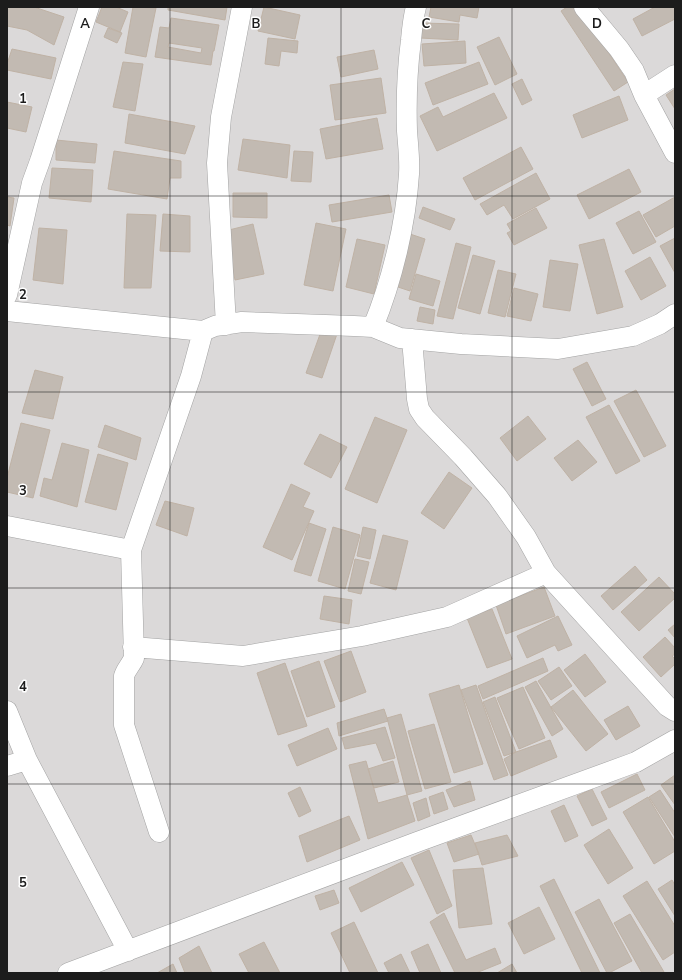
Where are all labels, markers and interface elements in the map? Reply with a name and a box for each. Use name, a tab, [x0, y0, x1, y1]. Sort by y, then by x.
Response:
text: A	[80, 15, 90, 33]
text: B	[252, 15, 261, 33]
text: C	[422, 15, 431, 33]
text: D	[592, 15, 602, 33]
text: 1	[19, 90, 27, 108]
text: 2	[19, 286, 27, 304]
text: 3	[19, 482, 27, 500]
text: 4	[19, 678, 27, 696]
text: 5	[19, 874, 27, 892]

